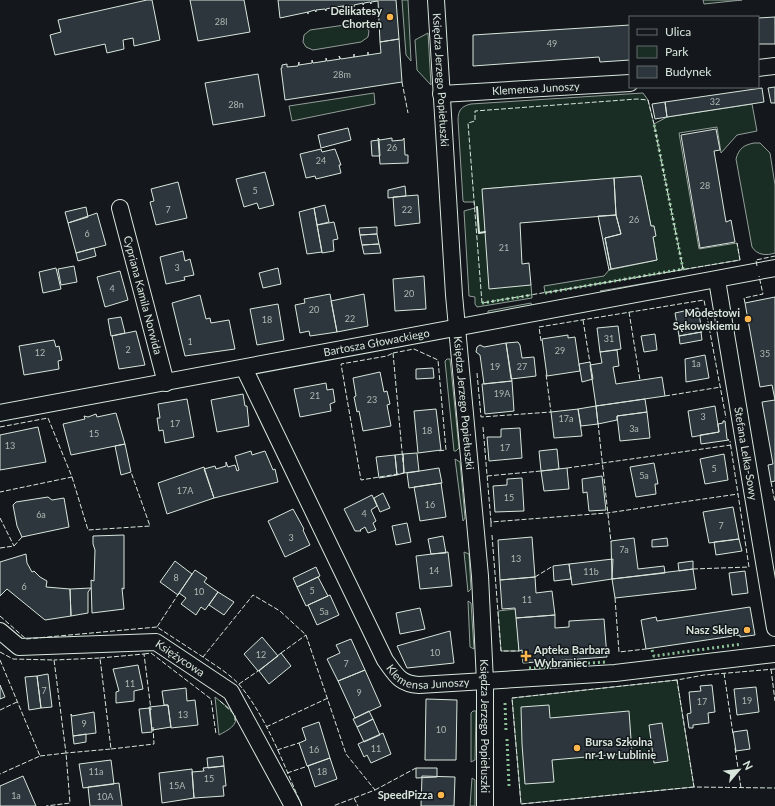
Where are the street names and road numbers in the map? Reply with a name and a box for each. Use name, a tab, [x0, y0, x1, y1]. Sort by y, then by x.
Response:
street label: Księdza Jerzego Popiełuszki	[431, 13, 452, 147]
street label: Klemensa Junoszy	[492, 79, 580, 97]
street label: Cypriana Kamila Norwida	[122, 234, 165, 356]
street label: Bartosza Głowackiego	[322, 326, 430, 358]
street label: Księdza Jerzego Popiełuszki	[452, 336, 477, 471]
street label: Stefana Lelka-Sowy	[732, 406, 761, 501]
street label: Księżycowa	[153, 637, 208, 679]
street label: Księdza Jerzego Popiełuszki	[478, 659, 492, 794]
street label: Klemensa Junoszy	[384, 662, 470, 691]

